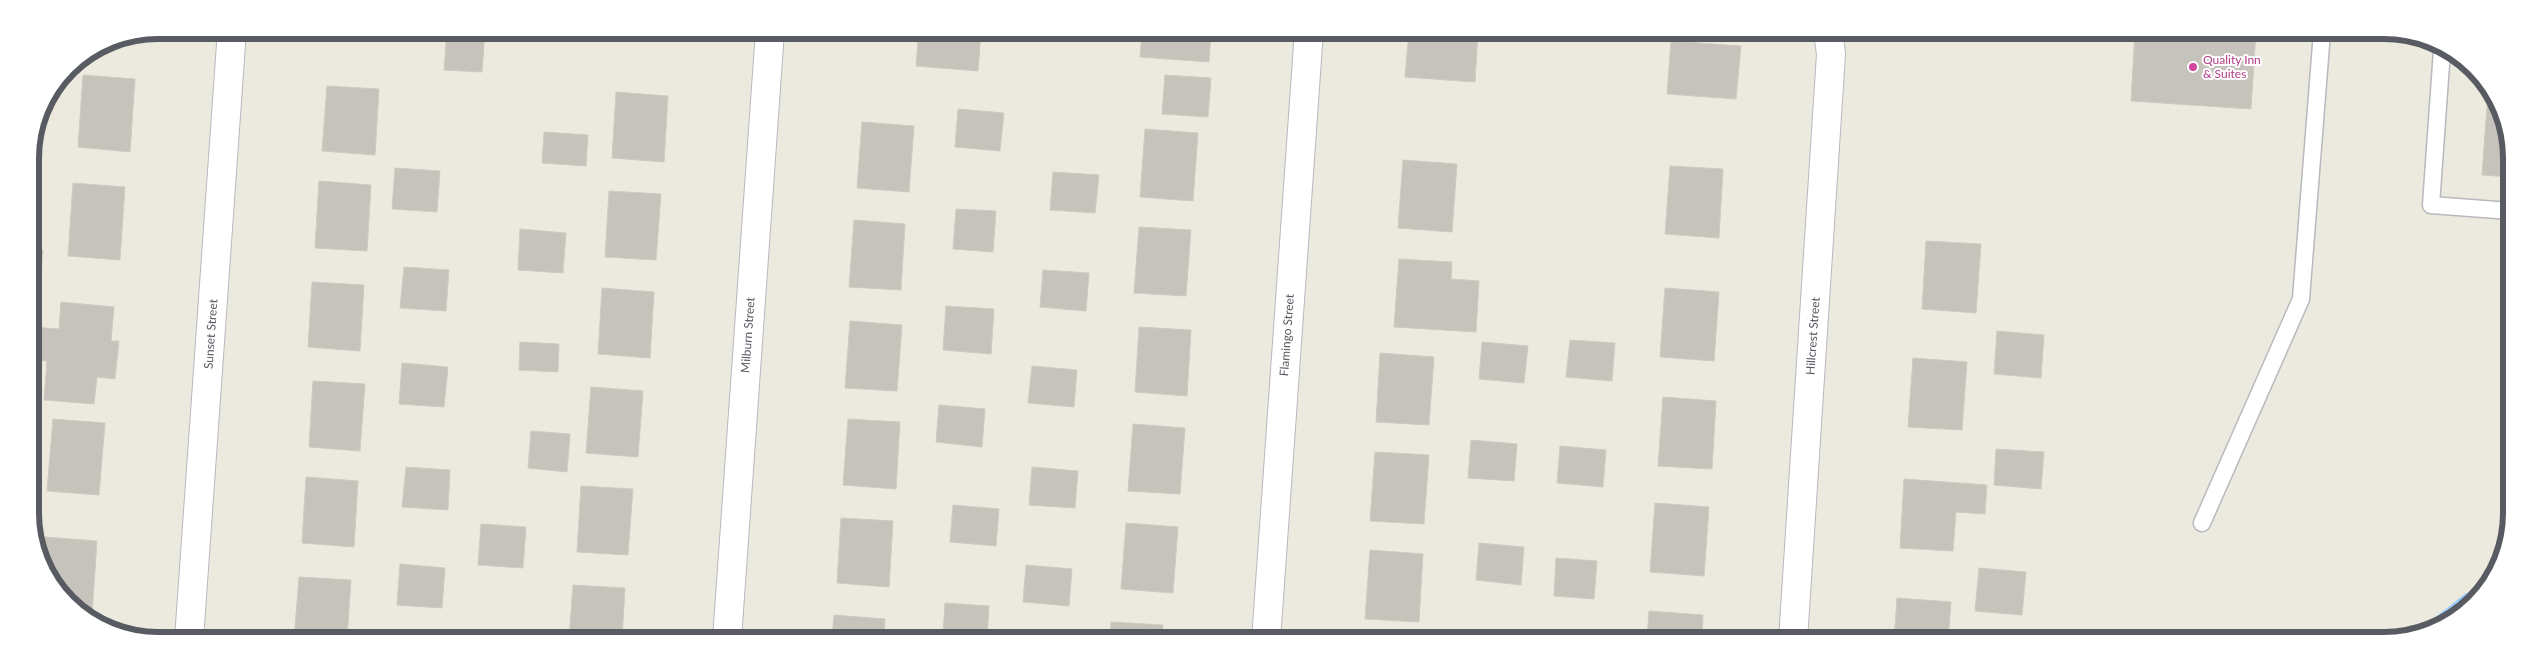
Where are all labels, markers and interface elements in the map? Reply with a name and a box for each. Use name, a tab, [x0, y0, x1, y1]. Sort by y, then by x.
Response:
place label: Quality Inn & Suites	[2203, 52, 2261, 81]
marker: Quality Inn & Suites	[2187, 61, 2199, 73]
street label: Flamingo Street	[1276, 293, 1297, 377]
street label: Milburn Street	[737, 296, 758, 373]
street label: Hillcrest Street	[1802, 296, 1823, 375]
street label: Sunset Street	[201, 298, 220, 370]

